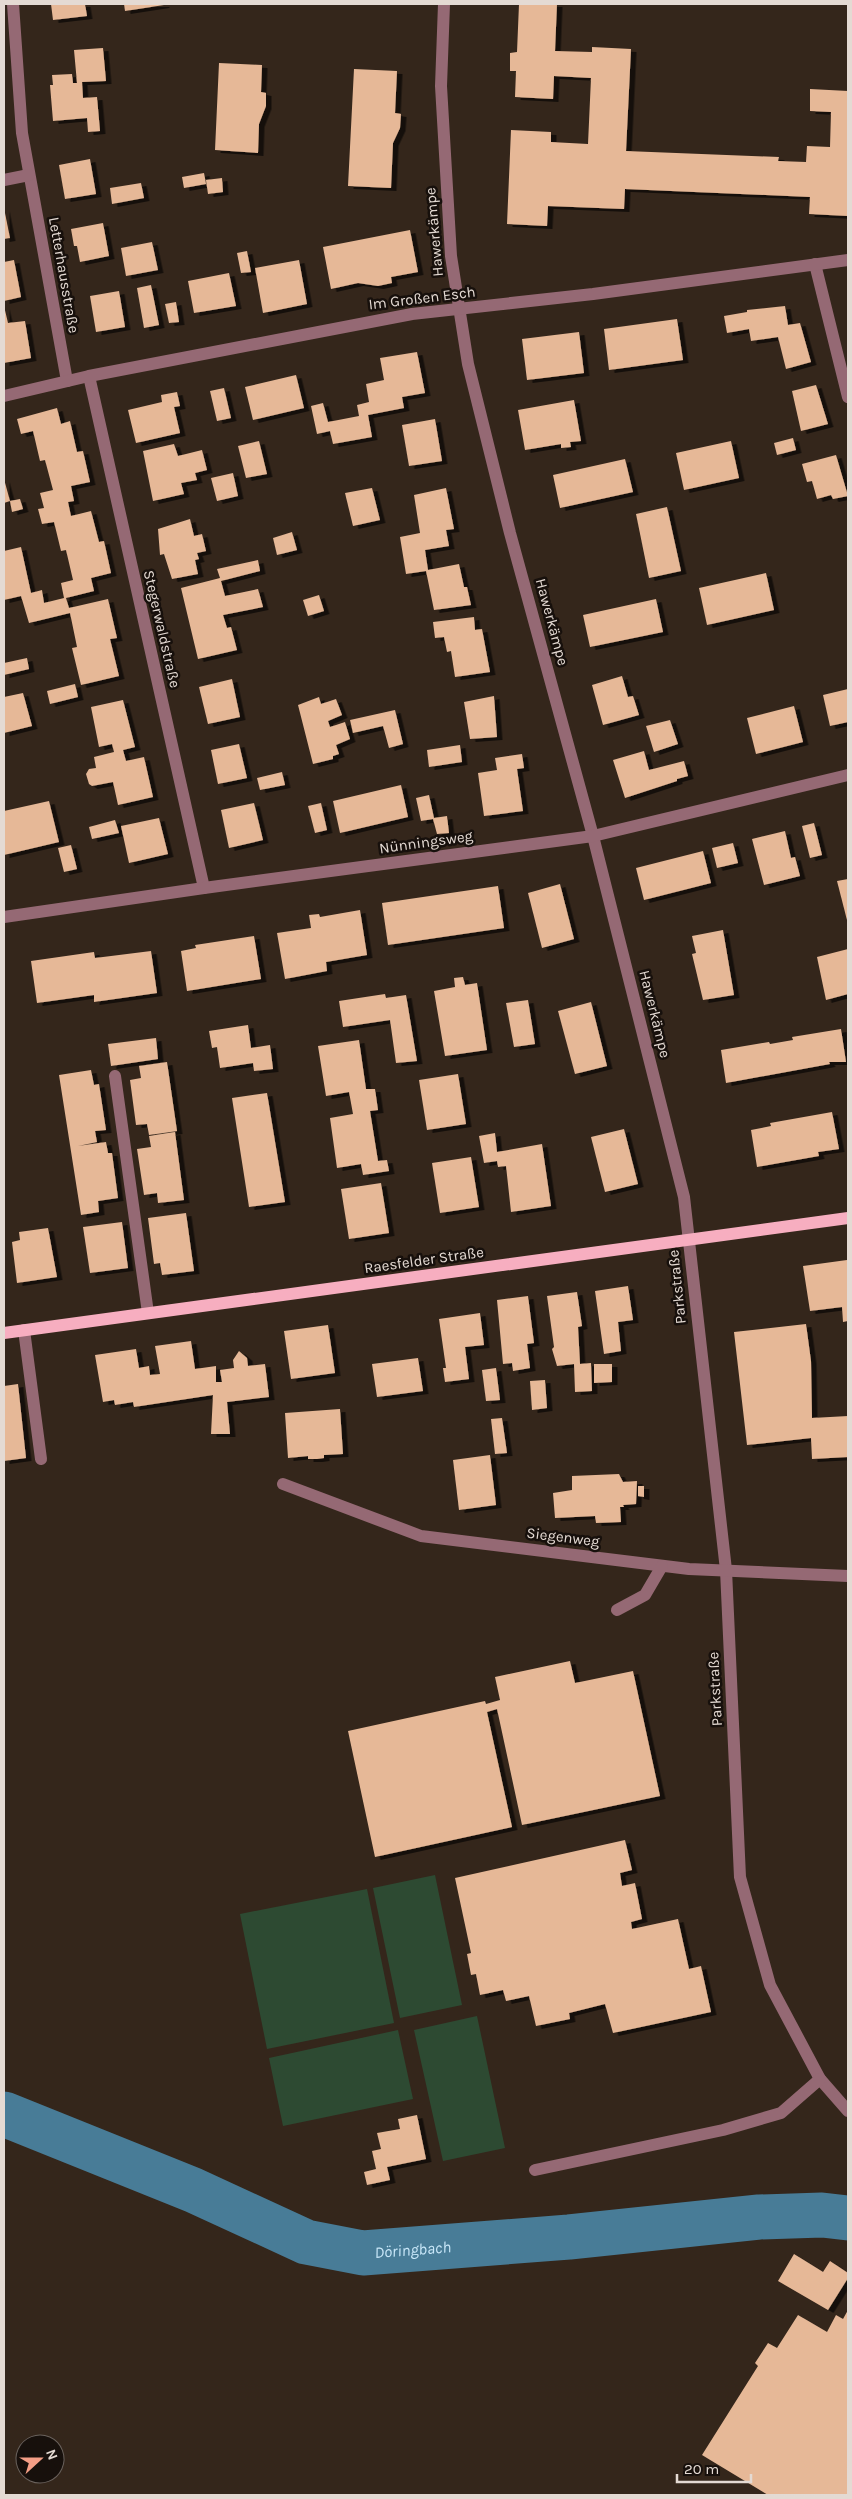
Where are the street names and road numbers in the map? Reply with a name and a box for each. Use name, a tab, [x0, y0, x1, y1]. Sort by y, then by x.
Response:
street label: Hawerkämpe	[421, 187, 447, 277]
street label: Letterhausstraße	[45, 216, 83, 334]
street label: Im Großen Esch	[367, 283, 477, 313]
street label: Stegerwaldstraße	[140, 568, 184, 690]
street label: Hawerkämpe	[532, 576, 572, 668]
street label: Nünningsweg	[378, 826, 474, 857]
street label: Hawerkämpe	[635, 968, 675, 1060]
street label: Raesfelder Straße	[363, 1243, 485, 1277]
street label: Parkstraße	[664, 1249, 690, 1325]
street label: Siegenweg	[525, 1524, 601, 1550]
street label: Parkstraße	[704, 1651, 726, 1727]

